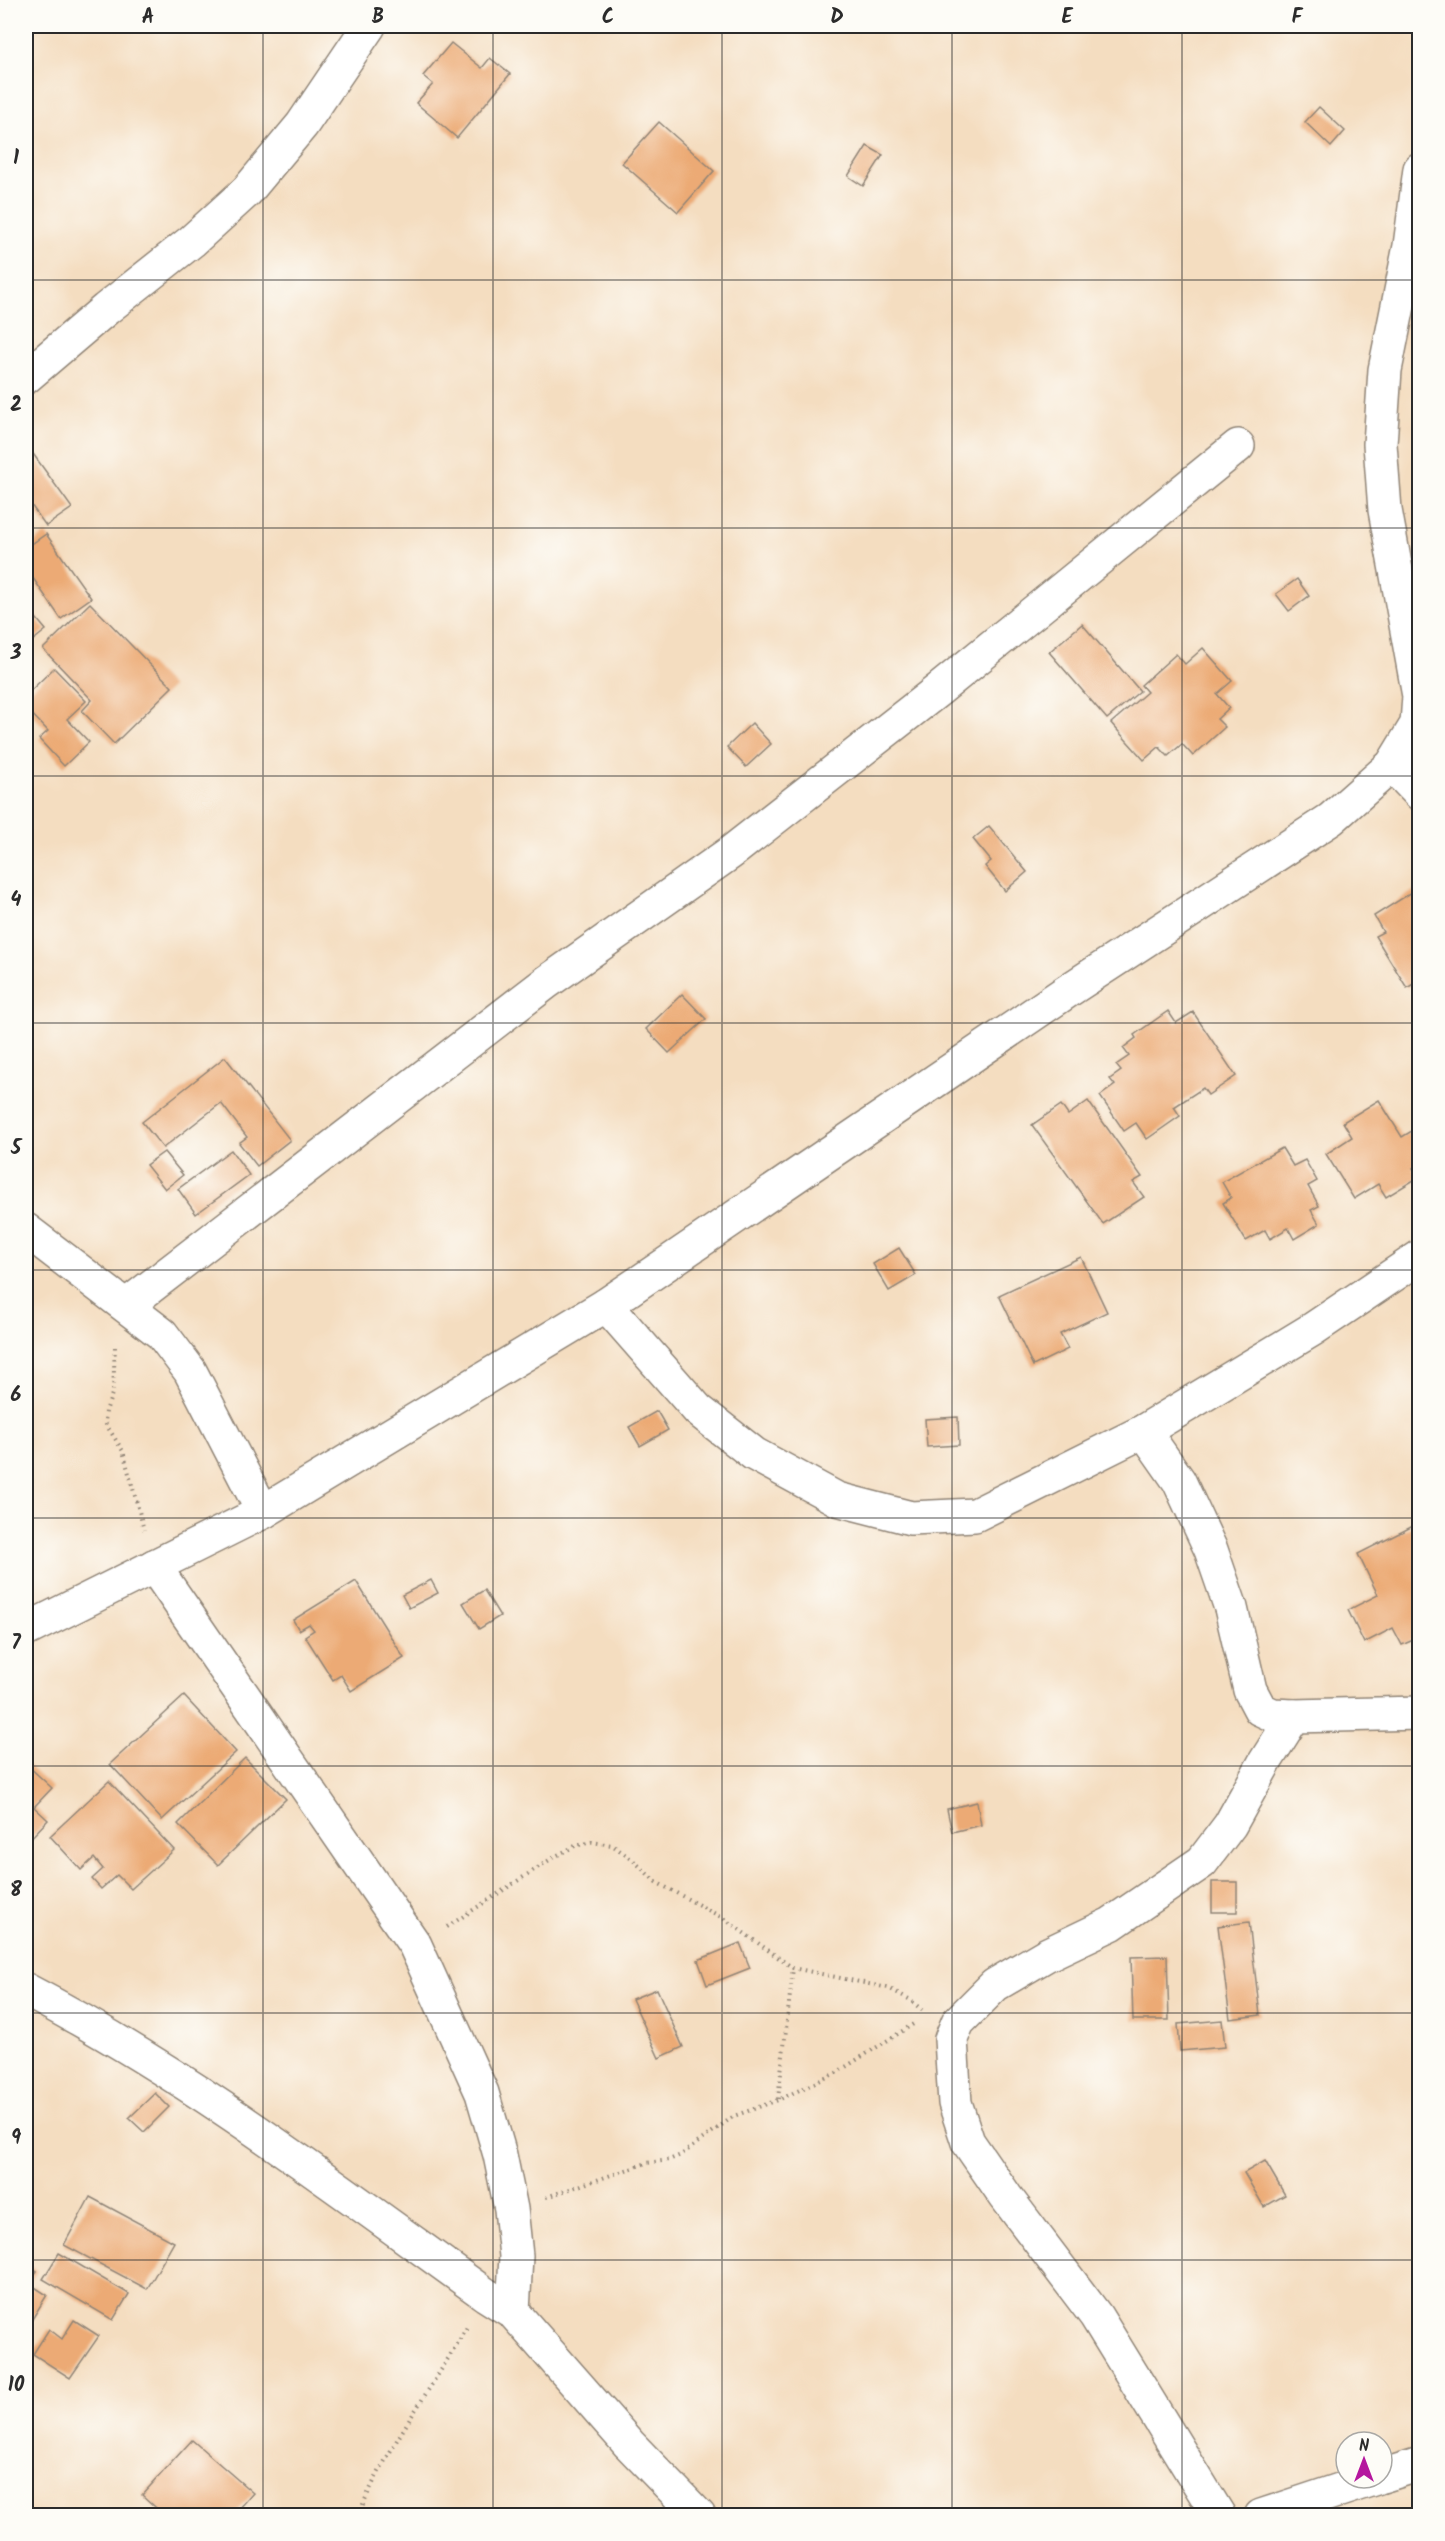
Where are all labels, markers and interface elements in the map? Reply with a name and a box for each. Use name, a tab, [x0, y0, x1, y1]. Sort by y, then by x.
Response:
text: A	[142, 2, 154, 34]
text: B	[372, 2, 384, 34]
text: C	[602, 2, 614, 34]
text: D	[830, 2, 844, 34]
text: E	[1061, 2, 1073, 34]
text: F	[1292, 2, 1304, 34]
text: 1	[13, 143, 19, 175]
text: 2	[10, 390, 22, 422]
text: 3	[10, 638, 22, 670]
text: 4	[11, 885, 22, 917]
text: 5	[10, 1133, 23, 1165]
text: 6	[11, 1380, 22, 1412]
text: 7	[11, 1628, 21, 1660]
text: 8	[10, 1875, 22, 1907]
text: 9	[11, 2123, 21, 2155]
text: 10	[8, 2370, 25, 2402]
north arrow	[1334, 2430, 1394, 2490]
text: N	[1359, 2434, 1369, 2459]

